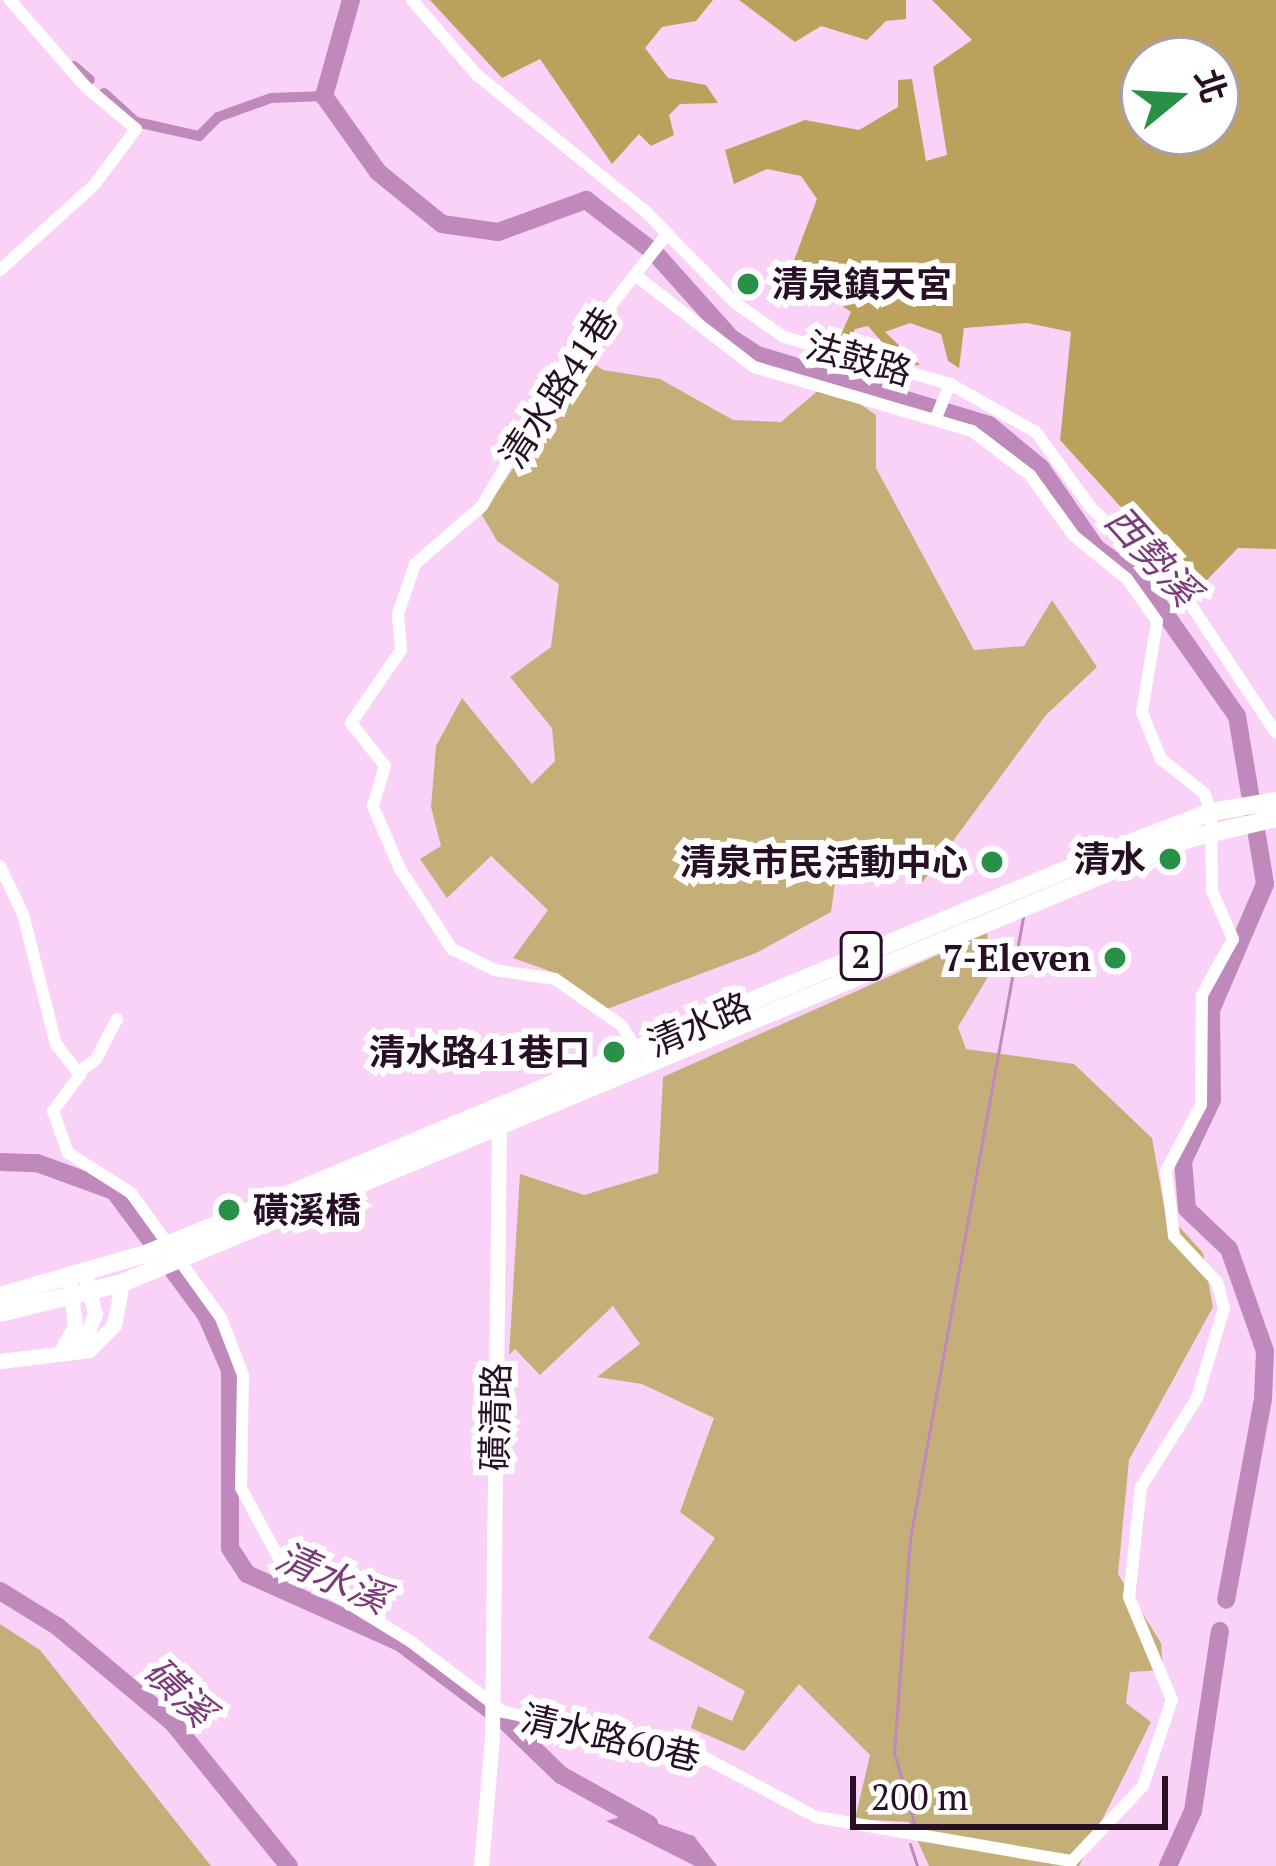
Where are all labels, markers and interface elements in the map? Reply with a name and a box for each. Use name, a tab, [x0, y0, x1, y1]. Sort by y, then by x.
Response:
north arrow	[1120, 36, 1240, 156]
text: 北	[1186, 63, 1237, 108]
place label: 清泉鎮天宮	[772, 262, 952, 306]
marker: 清泉鎮天宮	[735, 271, 761, 297]
street label: 清水路41巷	[490, 299, 626, 475]
street label: 法鼓路	[801, 322, 917, 394]
water label: 西勢溪	[1096, 496, 1210, 614]
place label: 清水	[1074, 837, 1146, 881]
place label: 清泉市民活動中心	[680, 840, 968, 884]
marker: 清水	[1157, 846, 1183, 872]
marker: 清泉市民活動中心	[979, 849, 1005, 875]
road number: 2	[837, 929, 885, 983]
place label: 7-Eleven	[943, 936, 1091, 980]
marker: 7-Eleven	[1102, 945, 1128, 971]
street label: 清水路	[641, 983, 757, 1065]
place label: 清水路41巷口	[369, 1030, 590, 1074]
marker: 清水路41巷口	[601, 1039, 627, 1065]
place label: 磺溪橋	[253, 1188, 361, 1232]
marker: 磺溪橋	[216, 1197, 242, 1223]
street label: 磺清路	[472, 1363, 518, 1471]
water label: 清水溪	[270, 1532, 396, 1622]
water label: 磺溪	[136, 1647, 224, 1735]
street label: 清水路60巷	[517, 1695, 705, 1779]
scale bar	[856, 1752, 1174, 1826]
text: 200 m	[871, 1773, 968, 1820]

